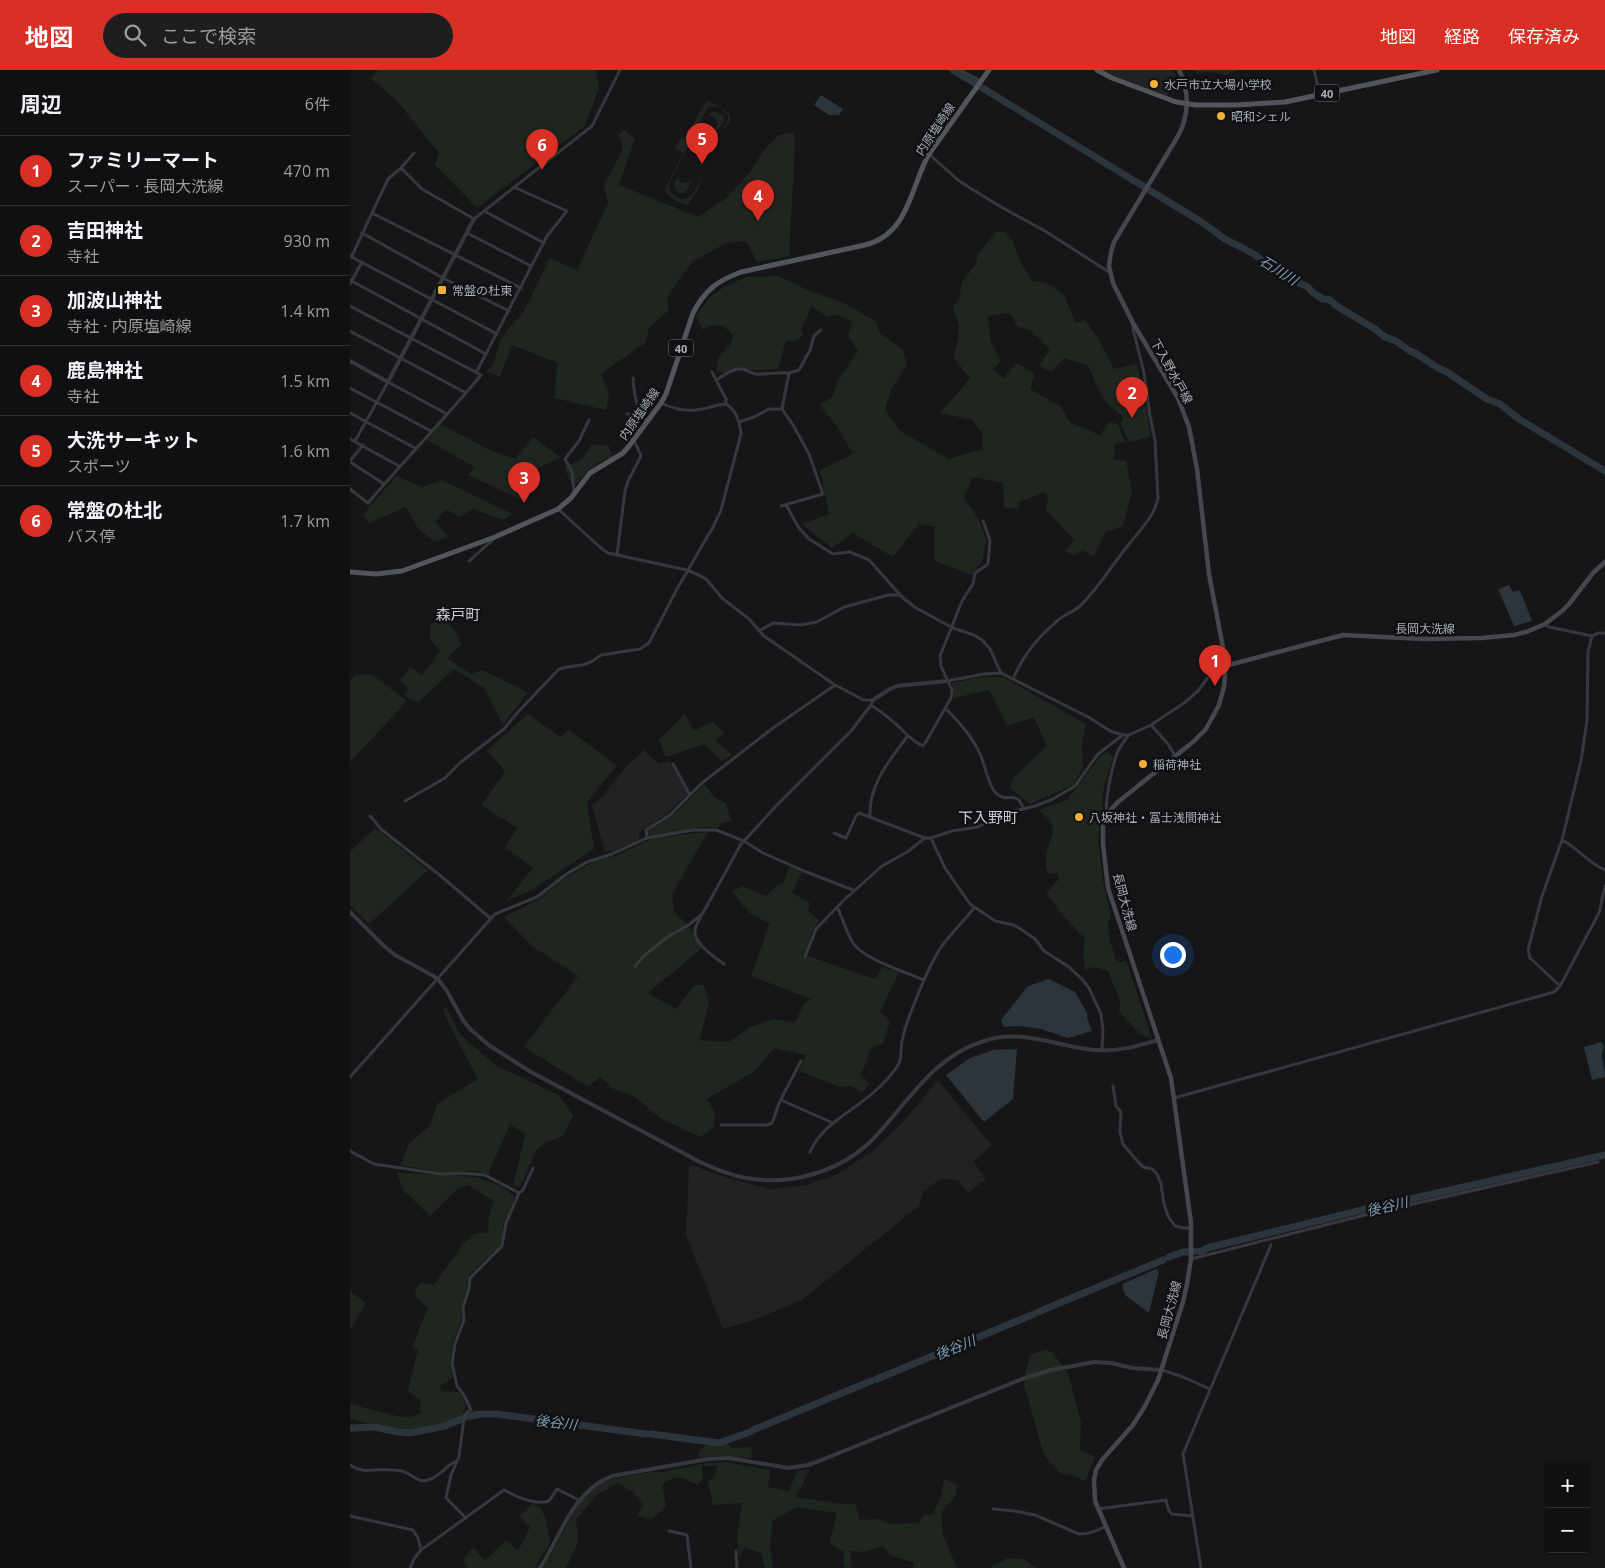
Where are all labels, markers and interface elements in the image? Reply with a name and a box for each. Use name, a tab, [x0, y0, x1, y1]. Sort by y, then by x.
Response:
search box	[103, 13, 453, 58]
text: 地図	[25, 20, 73, 53]
icon: search	[121, 21, 149, 49]
text: ここで検索	[161, 23, 256, 49]
text: 地図	[1380, 24, 1416, 48]
text: 経路	[1444, 24, 1480, 48]
text: 保存済み	[1508, 24, 1580, 48]
place label: 水戸市立大場小学校	[1164, 76, 1272, 93]
marker: 水戸市立大場小学校	[1148, 78, 1160, 90]
road number: 40	[1314, 84, 1340, 102]
text: 周辺	[20, 90, 62, 118]
text: 6件	[305, 93, 330, 115]
street label: 内原塩崎線	[911, 99, 959, 159]
place label: 昭和シェル	[1231, 108, 1291, 125]
marker: 昭和シェル	[1215, 110, 1227, 122]
pin: 5	[686, 123, 718, 164]
pin: 6	[526, 129, 558, 170]
text: ファミリーマート	[67, 147, 219, 173]
text: 1	[31, 160, 41, 182]
text: 470 m	[284, 160, 330, 182]
text: スーパー · 長岡大洗線	[67, 175, 223, 197]
pin: 4	[742, 180, 774, 221]
text: 吉田神社	[67, 217, 143, 243]
text: 2	[31, 230, 41, 252]
text: 930 m	[284, 230, 330, 252]
text: 寺社	[67, 245, 99, 267]
water label: 石川川	[1256, 251, 1304, 290]
place label: 常盤の杜東	[452, 282, 512, 299]
marker: 常盤の杜東	[436, 284, 448, 296]
text: 加波山神社	[67, 287, 162, 313]
text: 3	[31, 300, 41, 322]
text: 1.4 km	[280, 300, 330, 322]
text: 寺社 · 内原塩崎線	[67, 315, 192, 337]
street label: 下入野水戸線	[1147, 335, 1197, 407]
road number: 40	[668, 340, 694, 356]
text: 鹿島神社	[67, 357, 143, 383]
text: 4	[31, 370, 41, 392]
text: 1.5 km	[280, 370, 330, 392]
pin: 2	[1116, 377, 1148, 418]
text: 寺社	[67, 385, 99, 407]
street label: 内原塩崎線	[615, 385, 663, 443]
text: 大洗サーキット	[67, 427, 200, 453]
text: 5	[31, 440, 41, 462]
text: 1.6 km	[280, 440, 330, 462]
text: スポーツ	[67, 455, 131, 477]
pin: 3	[508, 462, 540, 503]
text: 常盤の杜北	[67, 497, 162, 523]
text: 6	[31, 510, 41, 532]
text: 1.7 km	[280, 510, 330, 532]
text: バス停	[67, 525, 115, 547]
district label: 森戸町	[435, 604, 481, 624]
street label: 長岡大洗線	[1395, 620, 1455, 637]
pin: 1	[1199, 645, 1231, 686]
place label: 稲荷神社	[1153, 756, 1201, 773]
marker: 稲荷神社	[1137, 758, 1149, 770]
district label: 下入野町	[958, 807, 1018, 827]
place label: 八坂神社・冨士浅間神社	[1089, 809, 1221, 826]
marker: 八坂神社・冨士浅間神社	[1073, 811, 1085, 823]
street label: 長岡大洗線	[1109, 871, 1141, 933]
your location	[1160, 942, 1186, 968]
water label: 後谷川	[1364, 1192, 1412, 1220]
street label: 長岡大洗線	[1153, 1279, 1185, 1341]
water label: 後谷川	[932, 1330, 980, 1364]
water label: 後谷川	[534, 1410, 580, 1434]
map controls	[1545, 1463, 1590, 1553]
button: +	[1545, 1463, 1590, 1508]
button: −	[1545, 1508, 1590, 1553]

